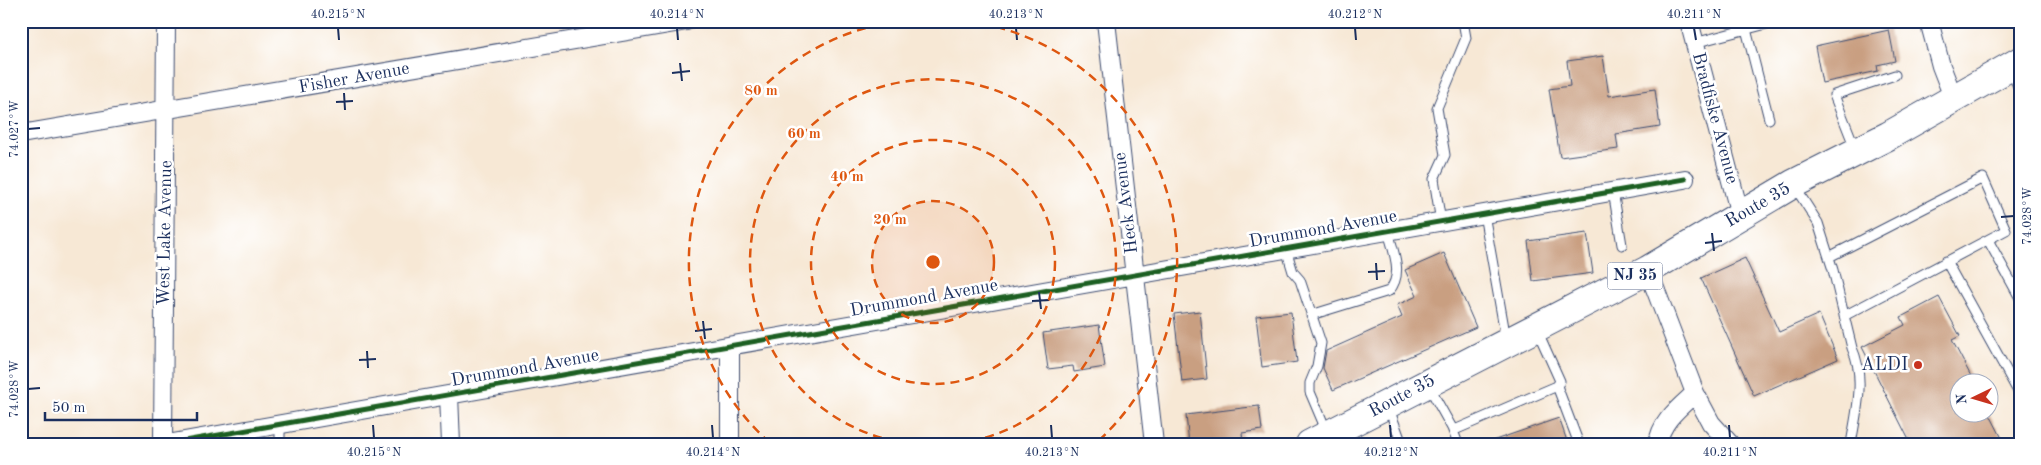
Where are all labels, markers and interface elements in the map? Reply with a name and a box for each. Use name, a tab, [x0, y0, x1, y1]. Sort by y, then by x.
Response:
text: 40.215°N	[311, 8, 365, 21]
text: 40.214°N	[650, 9, 704, 21]
text: 40.213°N	[989, 9, 1043, 21]
text: 40.212°N	[1328, 9, 1382, 21]
text: 40.211°N	[1667, 9, 1721, 21]
street label: Bradfiske Avenue	[1689, 50, 1741, 186]
street label: Fisher Avenue	[297, 59, 411, 97]
text: 80 m	[744, 84, 778, 99]
text: 74.027°W	[9, 100, 21, 158]
text: 60 m	[787, 127, 821, 142]
street label: Heck Avenue	[1111, 151, 1141, 255]
street label: West Lake Avenue	[155, 160, 175, 306]
text: 40 m	[830, 170, 864, 185]
street label: Route 35	[1722, 179, 1794, 231]
text: 74.028°W	[2022, 187, 2034, 245]
street label: Drummond Avenue	[1248, 207, 1398, 251]
text: 20 m	[873, 213, 907, 228]
centre of rings	[924, 253, 942, 271]
road number: NJ 35	[1608, 262, 1662, 290]
street label: Drummond Avenue	[849, 276, 999, 320]
street label: Drummond Avenue	[450, 346, 600, 390]
place label: ALDI	[1861, 356, 1908, 374]
marker: ALDI	[1912, 359, 1924, 371]
text: 74.028°W	[9, 360, 21, 418]
street label: Route 35	[1366, 371, 1438, 421]
north arrow	[1948, 372, 1998, 422]
scale bar	[45, 390, 198, 422]
text: N	[1955, 393, 1969, 405]
text: 50 m	[52, 401, 86, 416]
text: 40.215°N	[347, 446, 401, 459]
text: 40.214°N	[686, 447, 740, 459]
text: 40.213°N	[1025, 447, 1079, 459]
text: 40.212°N	[1364, 447, 1418, 459]
text: 40.211°N	[1703, 447, 1757, 459]

